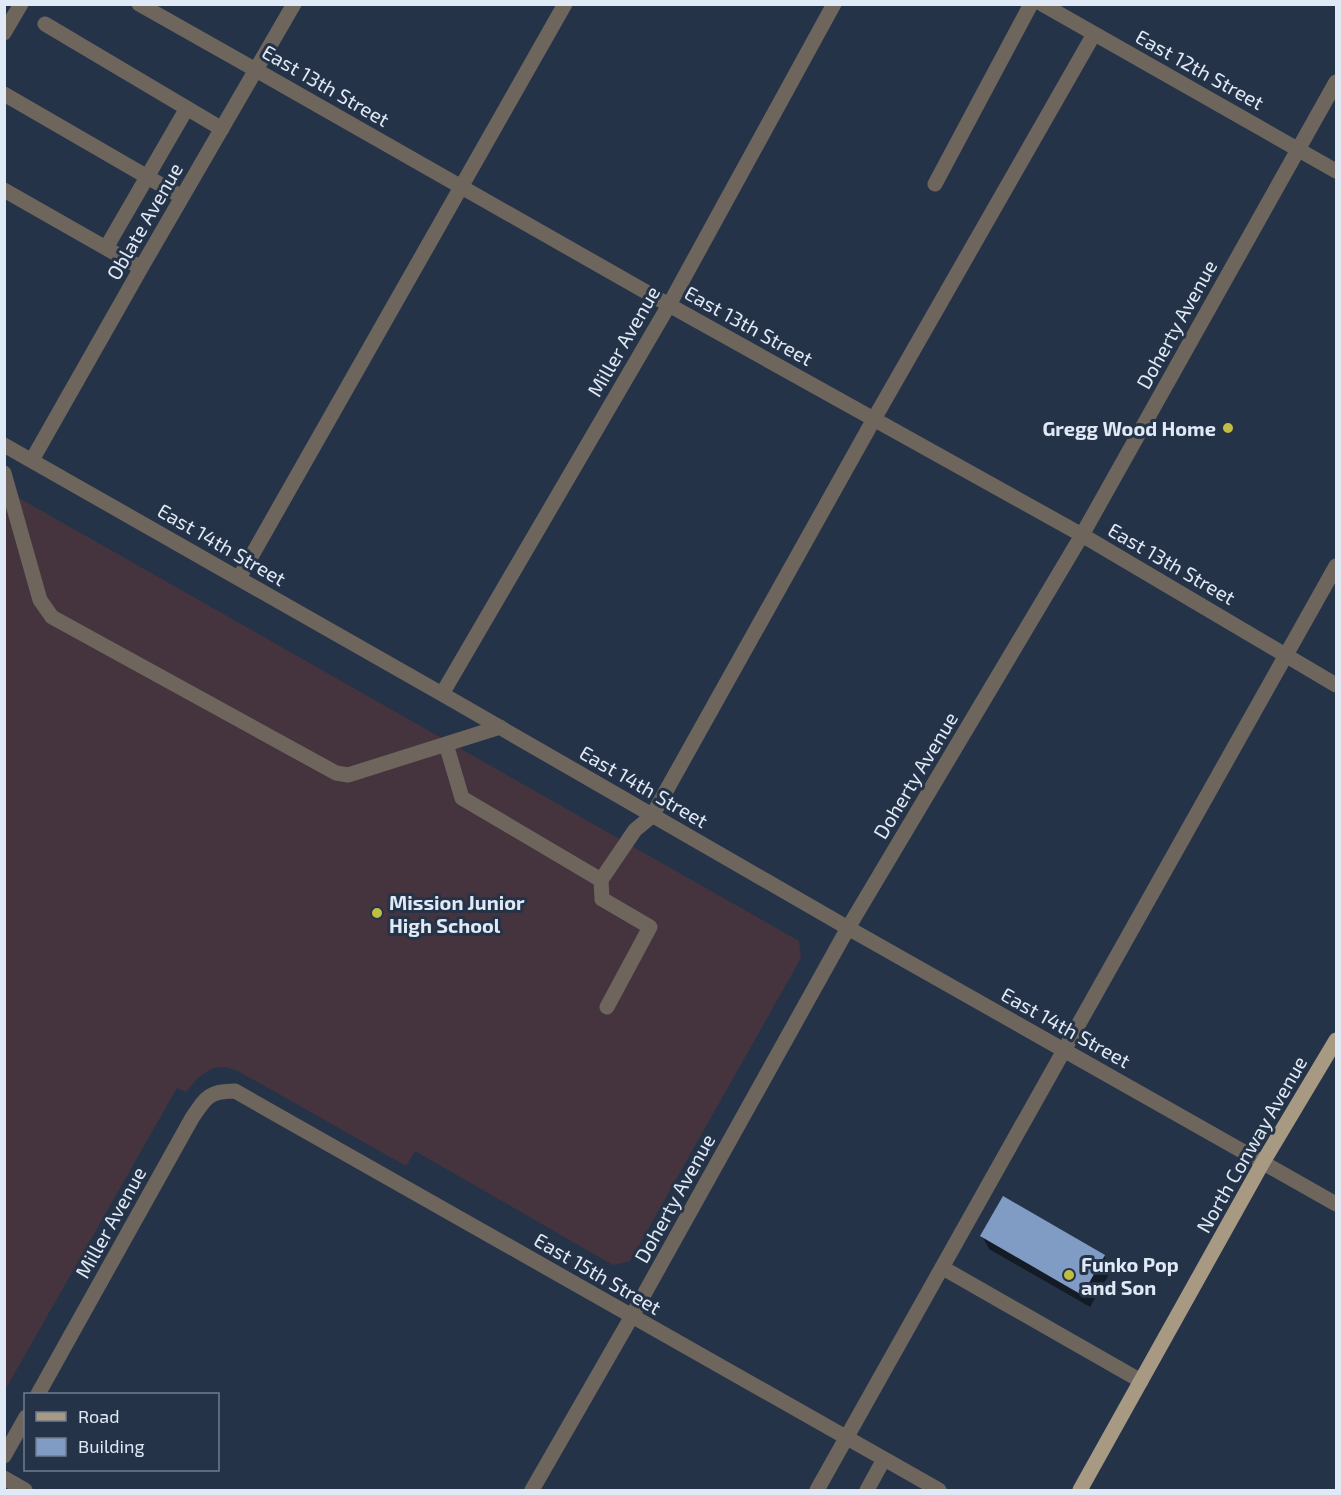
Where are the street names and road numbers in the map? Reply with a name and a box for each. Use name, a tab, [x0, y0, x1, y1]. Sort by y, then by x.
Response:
street label: East 12th Street	[1132, 24, 1269, 114]
street label: East 13th Street	[258, 39, 394, 131]
street label: Oblate Avenue	[101, 158, 187, 284]
street label: Doherty Avenue	[1131, 255, 1221, 393]
street label: East 13th Street	[681, 280, 818, 370]
street label: Miller Avenue	[582, 281, 664, 401]
street label: East 14th Street	[154, 498, 291, 591]
street label: East 13th Street	[1104, 517, 1240, 609]
street label: Doherty Avenue	[868, 707, 962, 843]
street label: East 14th Street	[576, 740, 713, 833]
street label: East 14th Street	[997, 982, 1135, 1073]
street label: North Conway Avenue	[1191, 1051, 1311, 1237]
street label: Doherty Avenue	[629, 1129, 719, 1267]
street label: Miller Avenue	[70, 1162, 150, 1282]
street label: East 15th Street	[530, 1227, 666, 1319]

